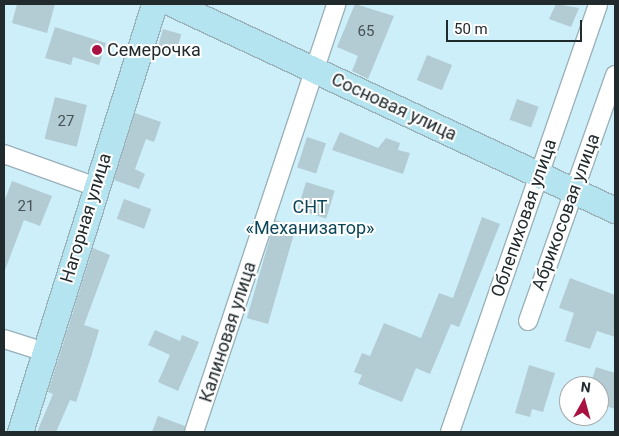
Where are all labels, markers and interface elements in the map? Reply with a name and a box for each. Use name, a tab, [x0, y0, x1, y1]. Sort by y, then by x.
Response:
scale bar	[449, 10, 585, 42]
text: 50 m	[454, 20, 488, 38]
house number: 65	[358, 23, 374, 41]
place label: Семерочка	[107, 39, 201, 61]
marker: Семерочка	[91, 44, 103, 56]
street label: Сосновая улица	[328, 68, 460, 146]
house number: 27	[58, 113, 74, 131]
street label: Абрикосовая улица	[528, 131, 604, 293]
street label: Облепиховая улица	[487, 136, 561, 300]
street label: Нагорная улица	[56, 151, 116, 285]
park label: СНТ «Механизатор»	[245, 197, 375, 240]
house number: 21	[18, 198, 34, 216]
street label: Калиновая улица	[195, 259, 261, 405]
north arrow	[559, 376, 609, 426]
text: N	[580, 379, 592, 396]

